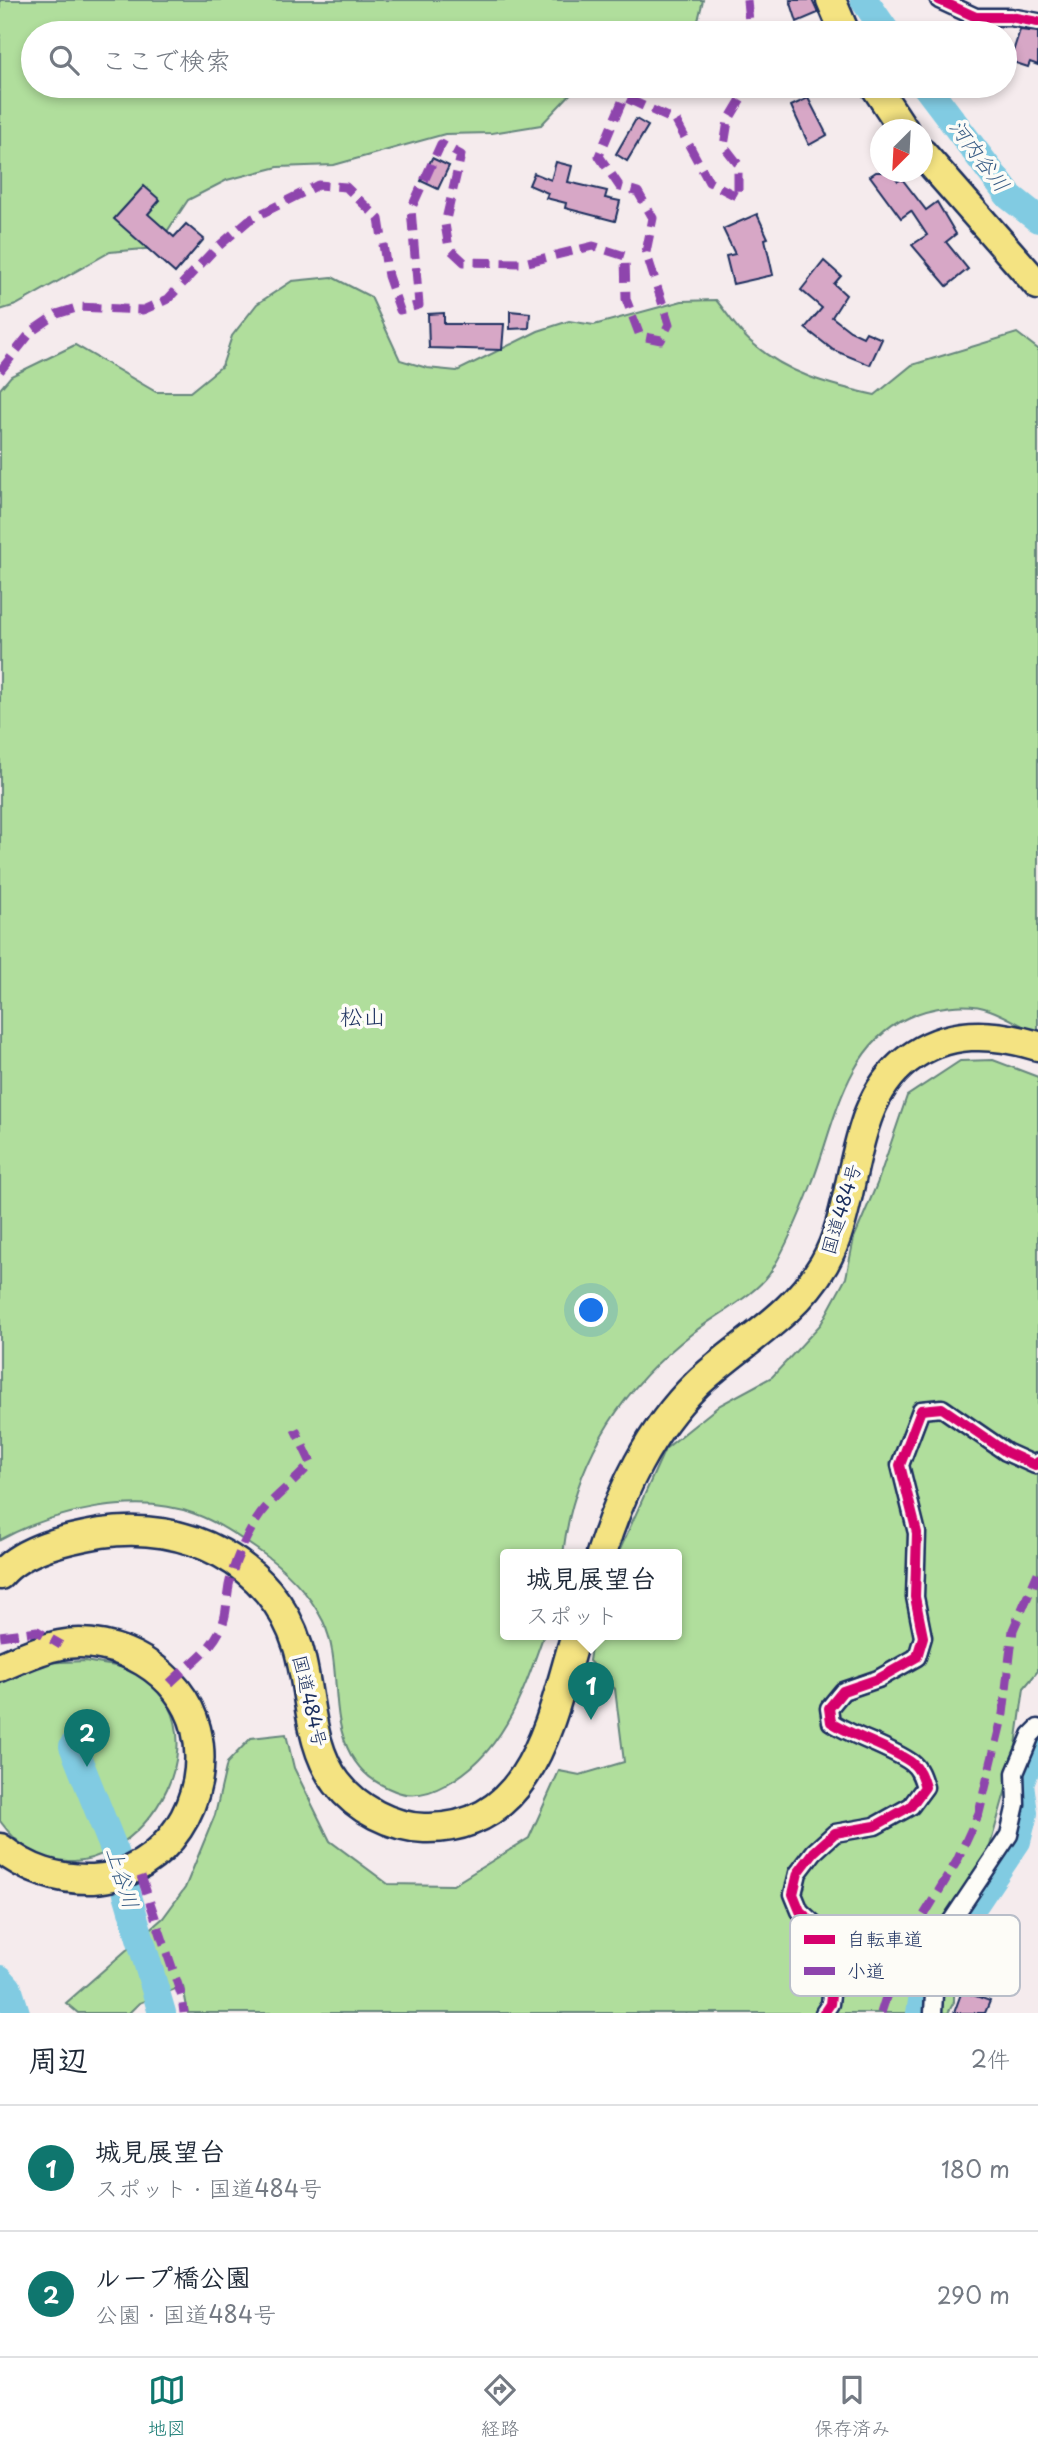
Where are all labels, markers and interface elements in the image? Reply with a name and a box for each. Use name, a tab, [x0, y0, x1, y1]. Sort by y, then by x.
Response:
search box	[21, 21, 1017, 98]
text: ここで検索	[101, 40, 231, 79]
icon: search	[45, 41, 83, 79]
water label: 河内谷川	[943, 112, 1019, 198]
north arrow	[870, 119, 933, 182]
district label: 松山	[340, 998, 386, 1033]
street label: 国道484号	[813, 1160, 867, 1258]
your location	[574, 1293, 608, 1327]
popup	[500, 1549, 682, 1640]
text: 城見展望台	[526, 1558, 656, 1597]
text: スポット	[526, 1597, 618, 1632]
street label: 国道484号	[287, 1652, 335, 1750]
pin: 1	[568, 1662, 614, 1720]
pin: 2	[64, 1709, 110, 1767]
water label: 上谷川	[99, 1843, 148, 1912]
legend	[790, 1915, 1020, 1996]
text: 自転車道	[847, 1924, 923, 1952]
text: 小道	[847, 1956, 885, 1984]
text: 周辺	[28, 2036, 88, 2081]
text: 2件	[971, 2041, 1010, 2076]
text: 城見展望台	[95, 2131, 225, 2170]
text: 1	[46, 2151, 57, 2186]
text: 180 m	[941, 2151, 1010, 2186]
text: スポット · 国道484号	[95, 2170, 322, 2205]
text: ループ橋公園	[95, 2257, 251, 2296]
text: 2	[43, 2277, 59, 2312]
text: 290 m	[937, 2277, 1010, 2312]
text: 公園 · 国道484号	[95, 2296, 276, 2331]
tab: 地図	[148, 2371, 186, 2441]
tab: 経路	[481, 2371, 519, 2441]
tab: 保存済み	[814, 2371, 890, 2441]

